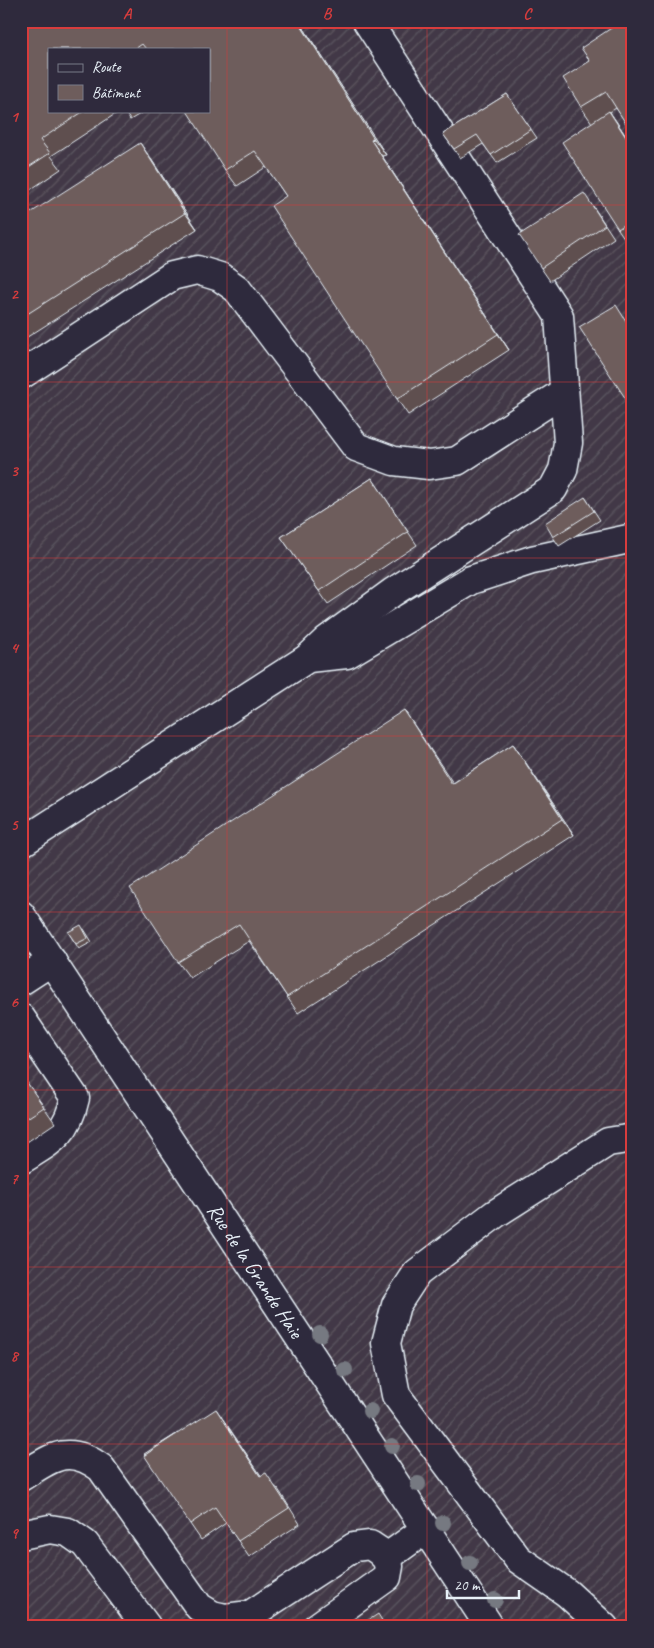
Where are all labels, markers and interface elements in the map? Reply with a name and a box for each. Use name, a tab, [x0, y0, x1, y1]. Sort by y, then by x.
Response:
text: A	[123, 4, 133, 24]
text: B	[323, 4, 333, 24]
text: C	[523, 4, 533, 24]
legend	[48, 48, 210, 112]
text: Route	[92, 58, 122, 77]
text: Bâtiment	[92, 84, 142, 103]
text: 1	[10, 107, 19, 127]
text: 2	[10, 284, 19, 304]
text: 3	[10, 461, 19, 481]
text: 4	[10, 638, 19, 658]
text: 5	[11, 815, 20, 835]
text: 6	[10, 992, 19, 1012]
text: 7	[10, 1169, 19, 1189]
street label: Rue de la Grande Haie	[202, 1198, 310, 1344]
text: 8	[10, 1346, 19, 1366]
text: 9	[10, 1523, 19, 1543]
scale bar	[447, 1568, 519, 1600]
text: 20 m	[454, 1576, 481, 1595]

